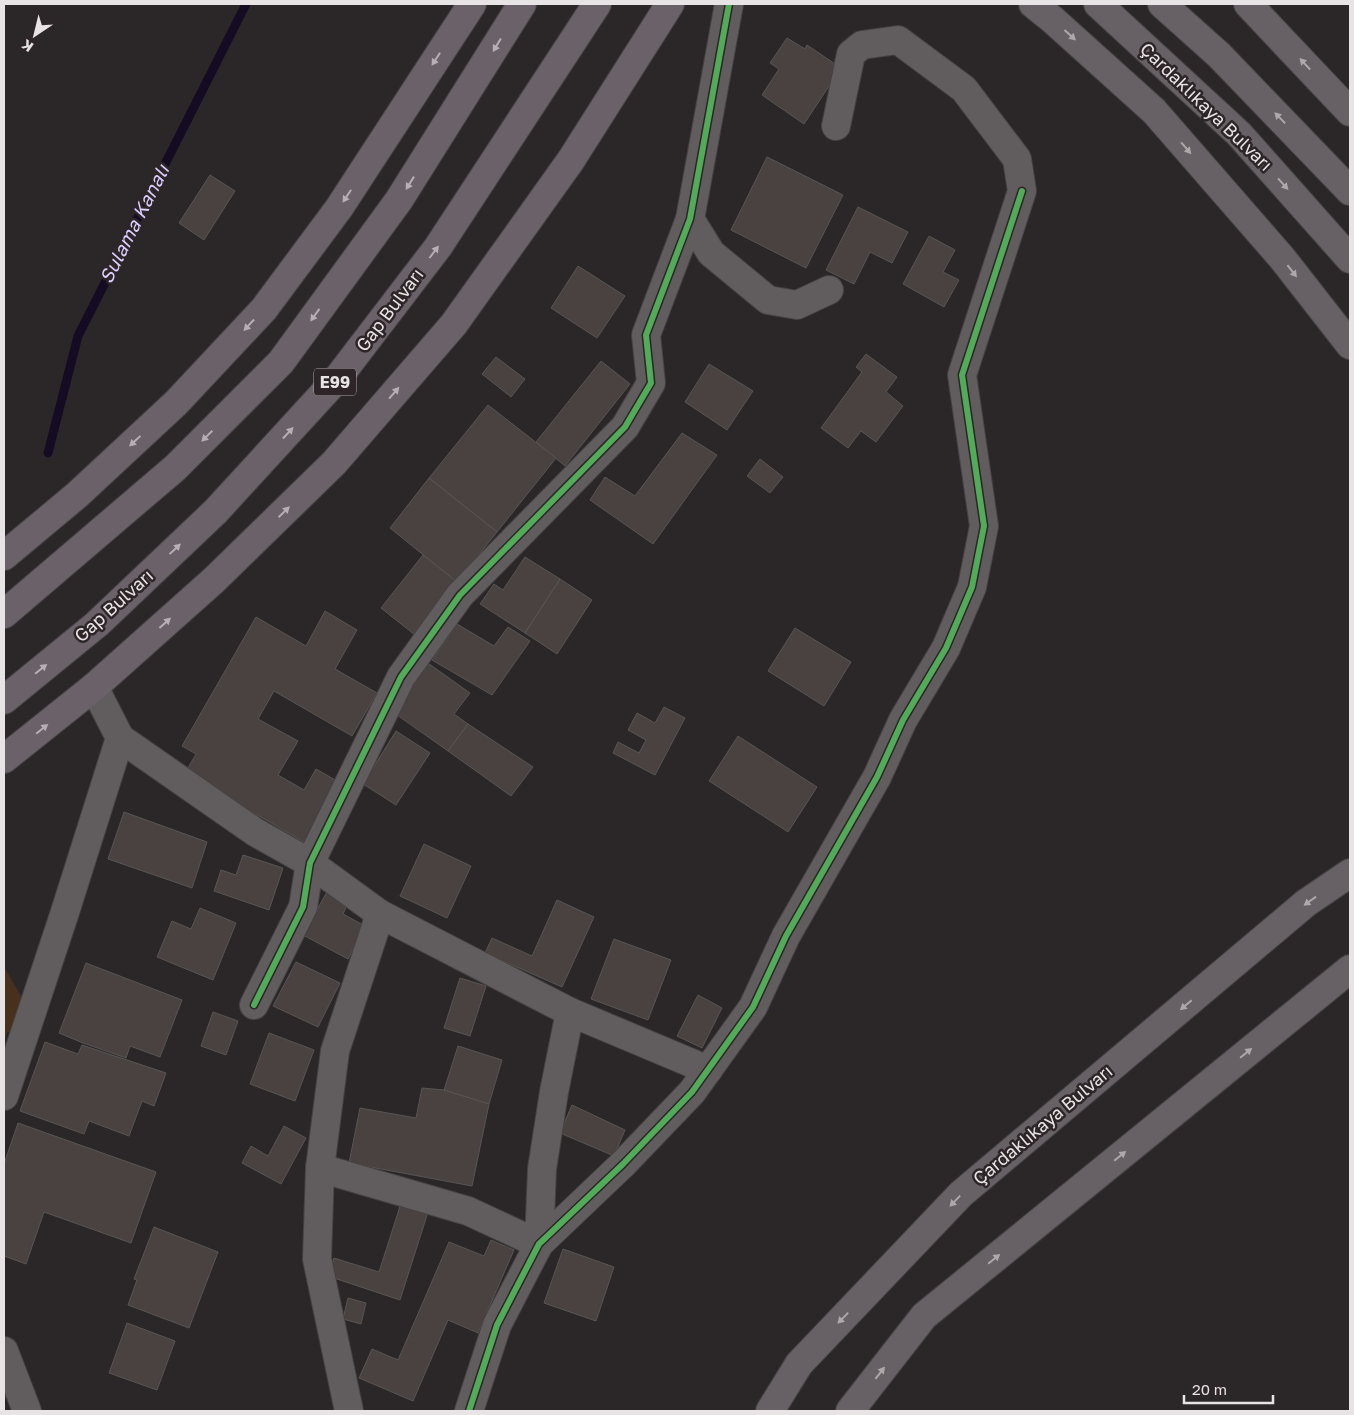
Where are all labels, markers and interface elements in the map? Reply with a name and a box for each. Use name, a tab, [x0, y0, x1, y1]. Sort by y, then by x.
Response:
north arrow	[10, 10, 60, 60]
one-way arrow	[1063, 29, 1075, 41]
text: K	[18, 36, 36, 56]
street label: Çardaklıkaya Bulvarı	[1136, 38, 1277, 175]
one-way arrow	[492, 39, 501, 52]
one-way arrow	[431, 53, 440, 66]
one-way arrow	[1299, 58, 1311, 70]
one-way arrow	[1274, 112, 1286, 124]
one-way arrow	[1180, 142, 1192, 154]
water label: Sulama Kanalı	[94, 160, 174, 287]
one-way arrow	[405, 176, 415, 189]
one-way arrow	[1278, 177, 1289, 190]
one-way arrow	[343, 189, 352, 203]
one-way arrow	[429, 245, 439, 259]
street label: Gap Bulvarı	[351, 264, 428, 355]
one-way arrow	[1287, 264, 1298, 277]
one-way arrow	[310, 308, 320, 322]
one-way arrow	[243, 319, 255, 331]
road number: E99	[314, 368, 356, 396]
one-way arrow	[388, 387, 399, 399]
one-way arrow	[282, 427, 294, 439]
one-way arrow	[202, 430, 214, 442]
one-way arrow	[130, 435, 142, 447]
one-way arrow	[277, 506, 289, 518]
one-way arrow	[169, 543, 181, 555]
street label: Gap Bulvarı	[69, 564, 157, 646]
one-way arrow	[159, 618, 172, 629]
one-way arrow	[35, 664, 48, 675]
one-way arrow	[35, 723, 48, 734]
one-way arrow	[1304, 895, 1317, 906]
one-way arrow	[1179, 999, 1192, 1010]
one-way arrow	[1240, 1048, 1253, 1059]
street label: Çardaklıkaya Bulvarı	[968, 1060, 1117, 1189]
one-way arrow	[1114, 1151, 1127, 1162]
one-way arrow	[949, 1194, 961, 1206]
one-way arrow	[988, 1253, 1001, 1264]
one-way arrow	[837, 1312, 849, 1324]
one-way arrow	[875, 1366, 885, 1380]
scale bar	[1184, 1372, 1273, 1404]
text: 20 m	[1192, 1380, 1227, 1398]

